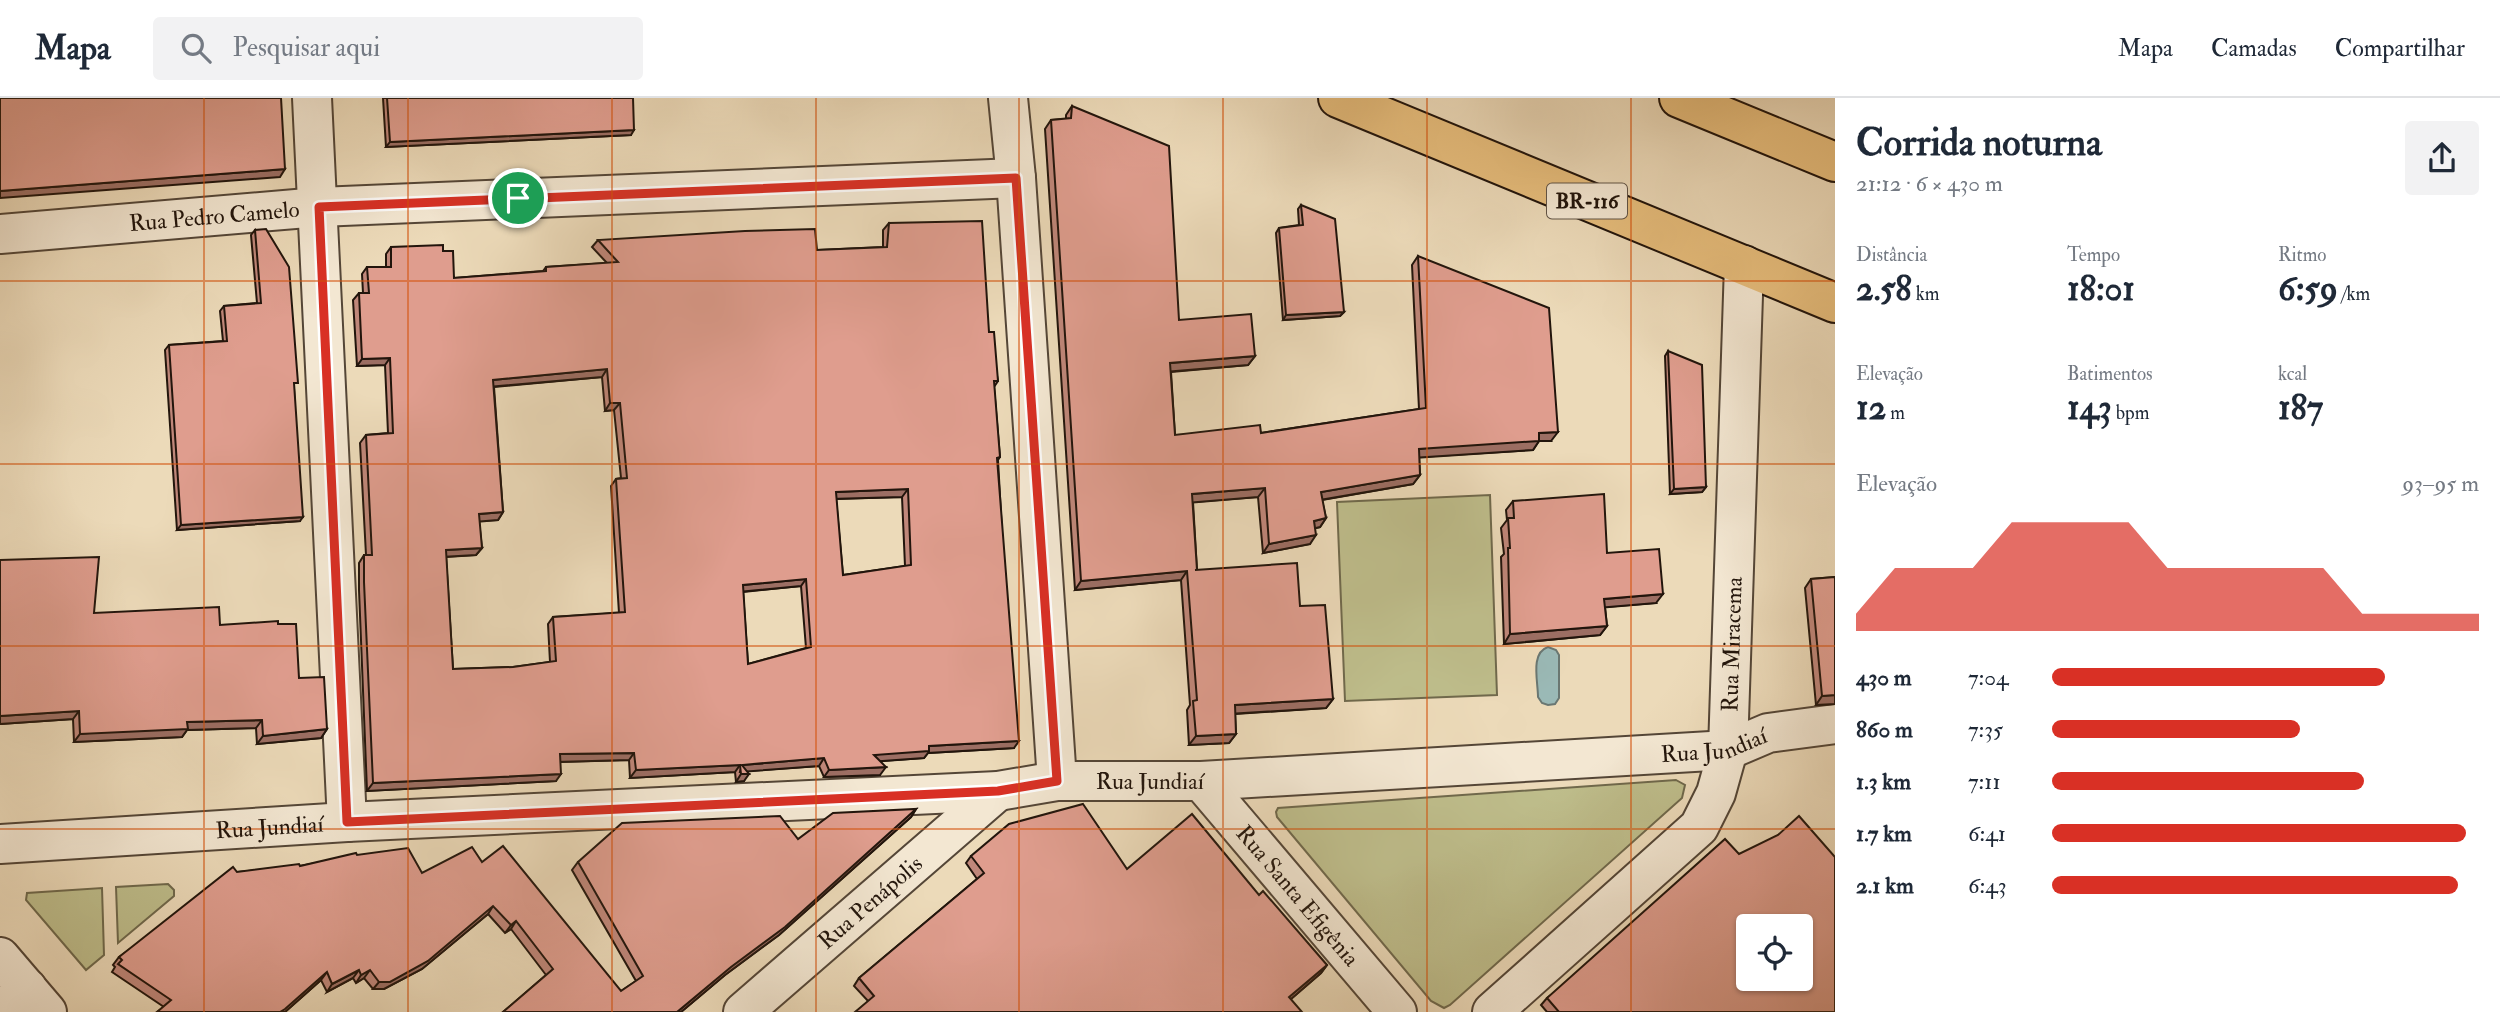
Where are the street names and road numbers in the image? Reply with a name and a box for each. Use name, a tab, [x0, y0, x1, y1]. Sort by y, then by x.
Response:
road number: BR-116	[1547, 184, 1627, 218]
street label: Rua Pedro Camelo	[128, 195, 301, 238]
street label: Rua Miracema	[1715, 576, 1749, 712]
street label: Rua Jundiaí	[1660, 720, 1773, 769]
street label: Rua Jundiaí	[1096, 767, 1206, 796]
street label: Rua Jundiaí	[215, 809, 326, 845]
street label: Rua Santa Efigênia	[1230, 819, 1366, 973]
street label: Rua Penápolis	[812, 849, 929, 955]

